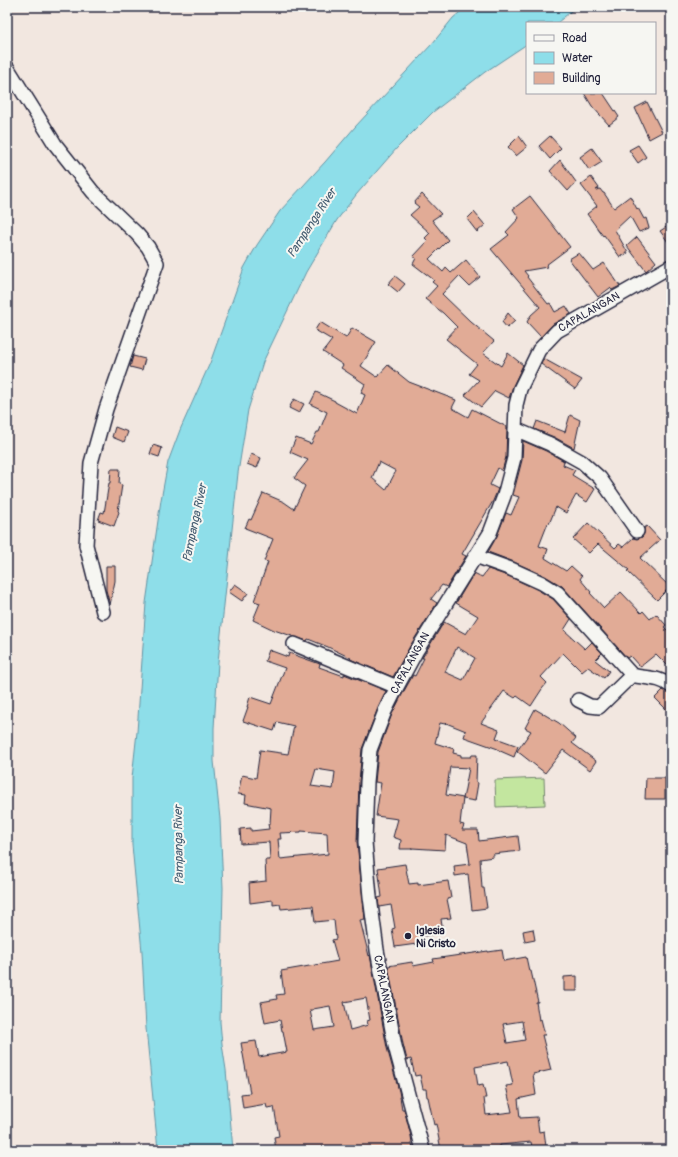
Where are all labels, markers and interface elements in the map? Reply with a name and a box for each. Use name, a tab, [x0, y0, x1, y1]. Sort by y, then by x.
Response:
legend	[526, 22, 656, 94]
text: Road	[562, 31, 587, 46]
text: Water	[562, 51, 593, 66]
text: Building	[562, 71, 601, 86]
water label: Pampanga River	[284, 184, 341, 260]
street label: CAPALANGAN	[556, 289, 622, 335]
water label: Pampanga River	[179, 481, 211, 563]
street label: CAPALANGAN	[388, 630, 432, 696]
water label: Pampanga River	[171, 804, 187, 885]
place label: Iglesia Ni Cristo	[416, 924, 456, 950]
marker: Iglesia Ni Cristo	[403, 931, 413, 941]
street label: CAPALANGAN	[371, 954, 397, 1024]

